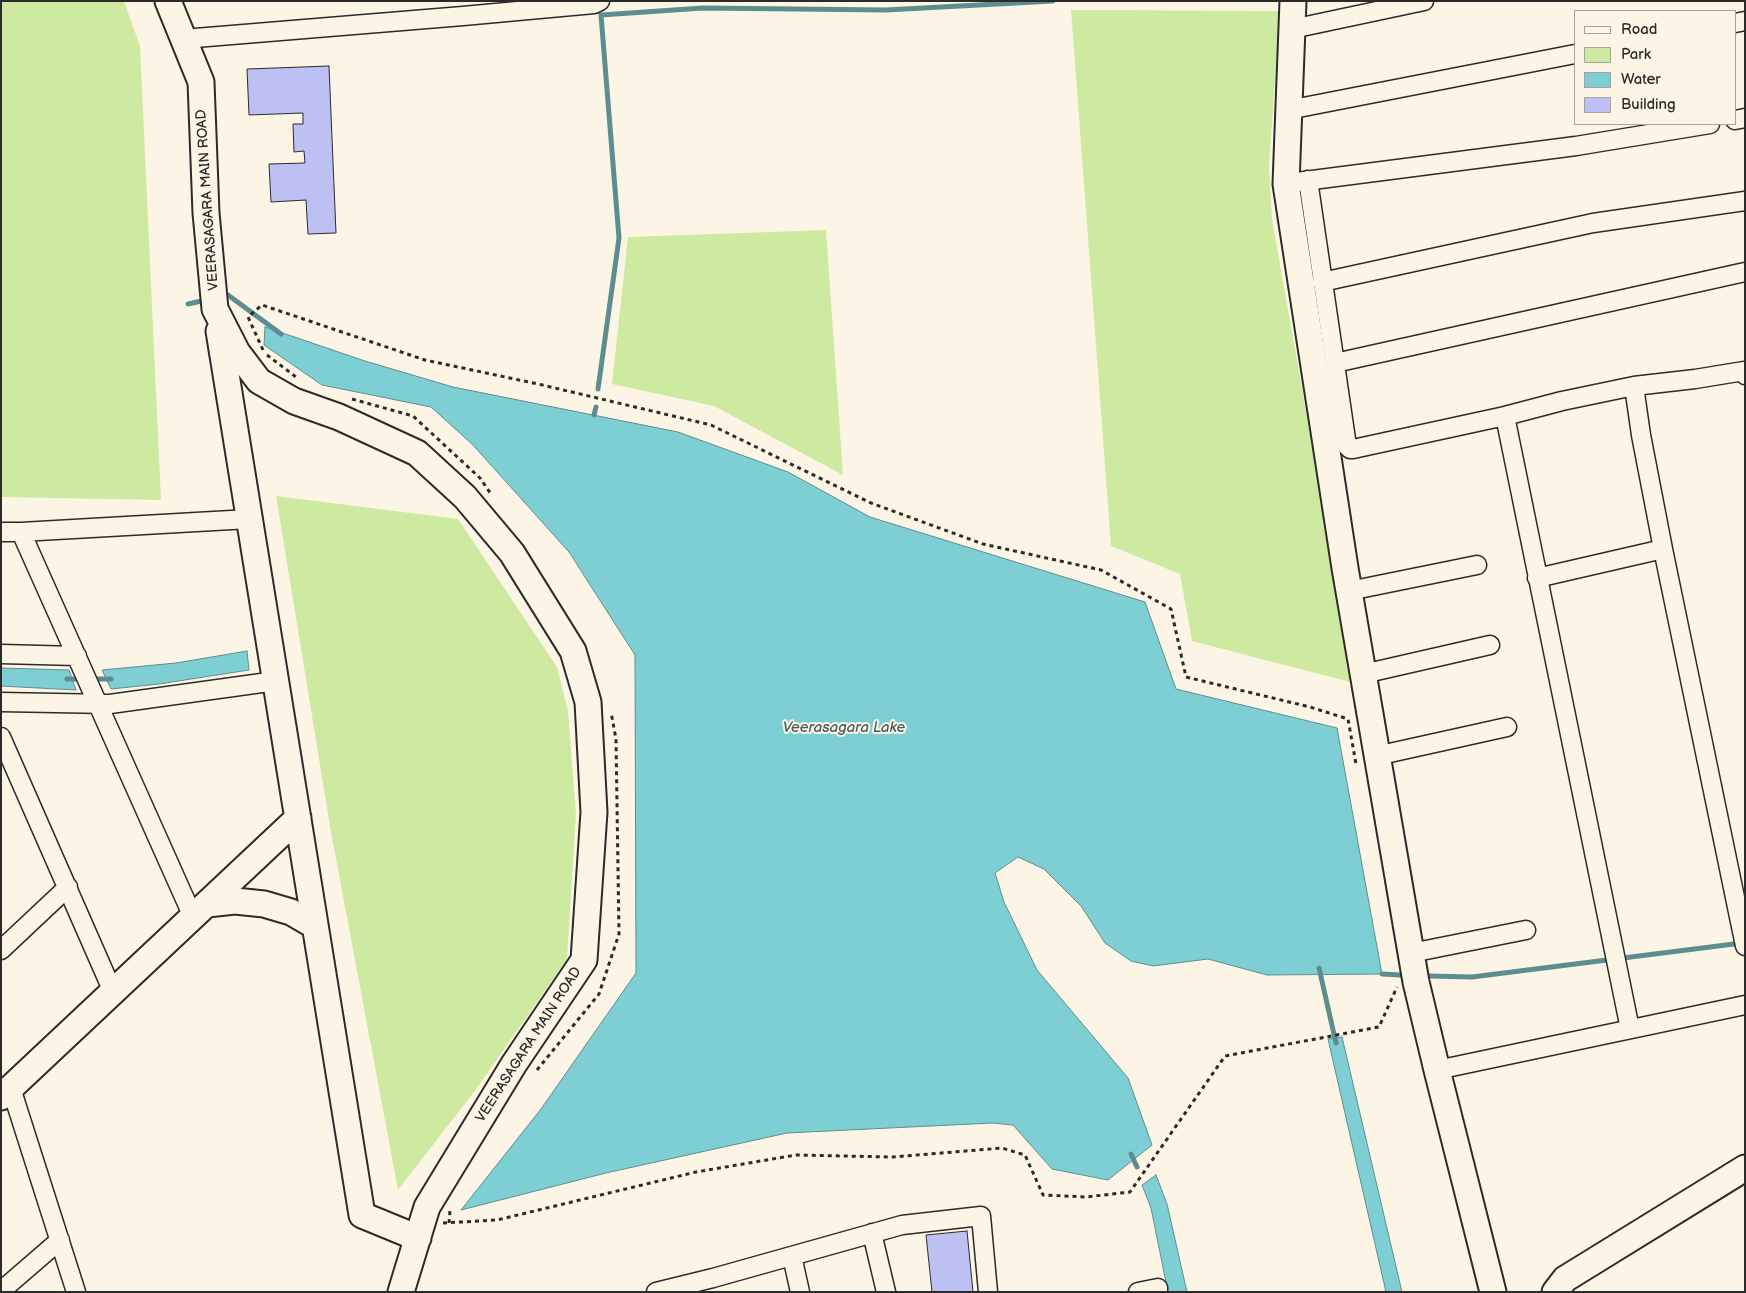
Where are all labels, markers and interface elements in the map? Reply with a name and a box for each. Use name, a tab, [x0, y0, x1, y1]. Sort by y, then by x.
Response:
legend	[1574, 10, 1736, 125]
text: Road	[1621, 20, 1657, 39]
text: Park	[1621, 45, 1651, 64]
text: Water	[1621, 70, 1661, 89]
text: Building	[1621, 95, 1676, 114]
street label: VEERASAGARA MAIN ROAD	[193, 109, 223, 291]
water label: Veerasagara Lake	[783, 719, 905, 737]
street label: VEERASAGARA MAIN ROAD	[472, 964, 586, 1126]

